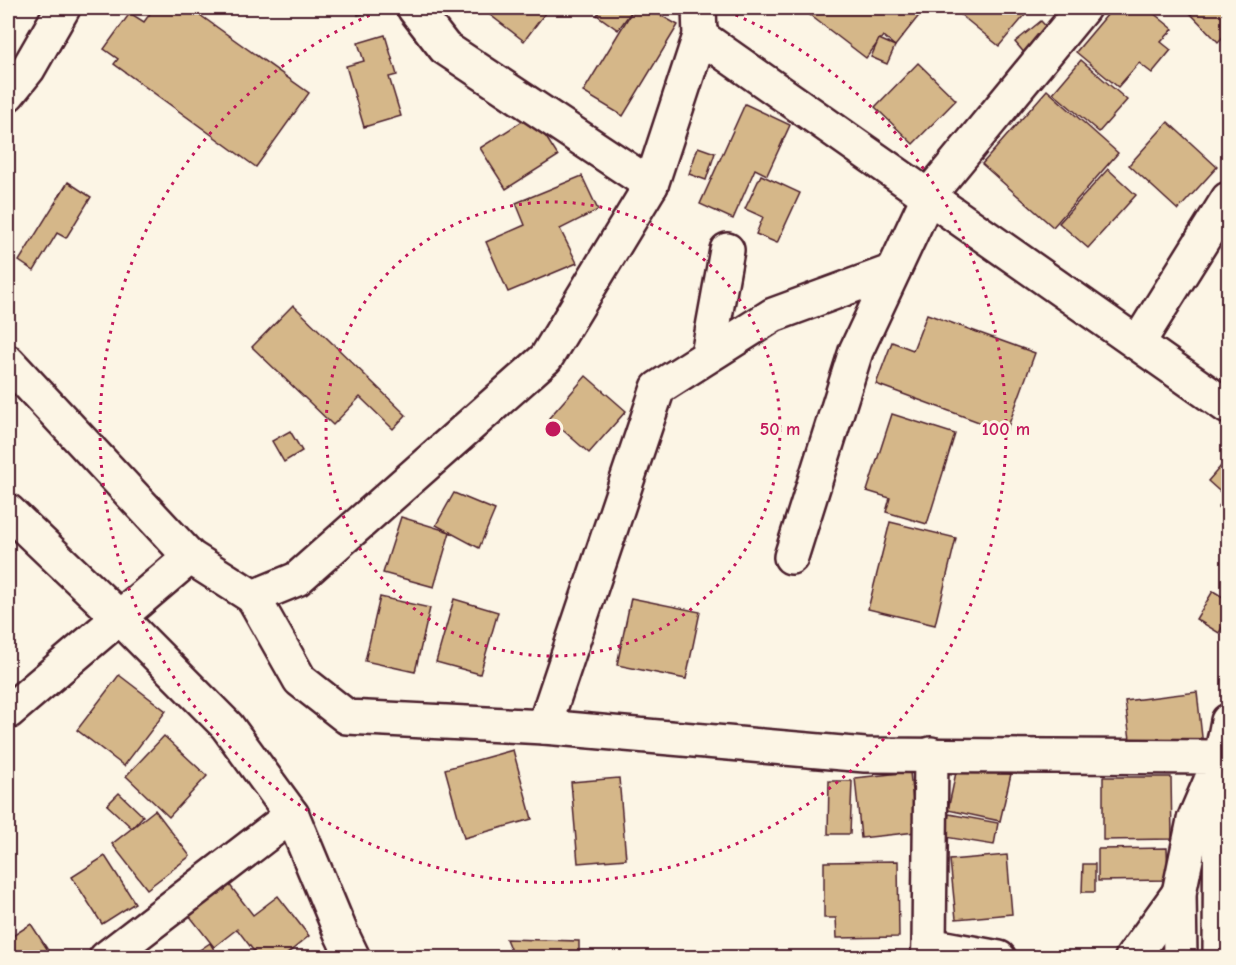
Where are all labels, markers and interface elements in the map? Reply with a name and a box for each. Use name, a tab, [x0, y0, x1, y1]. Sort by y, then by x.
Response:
centre of rings	[543, 419, 563, 439]
text: 50 m	[760, 419, 800, 440]
text: 100 m	[982, 419, 1030, 440]

